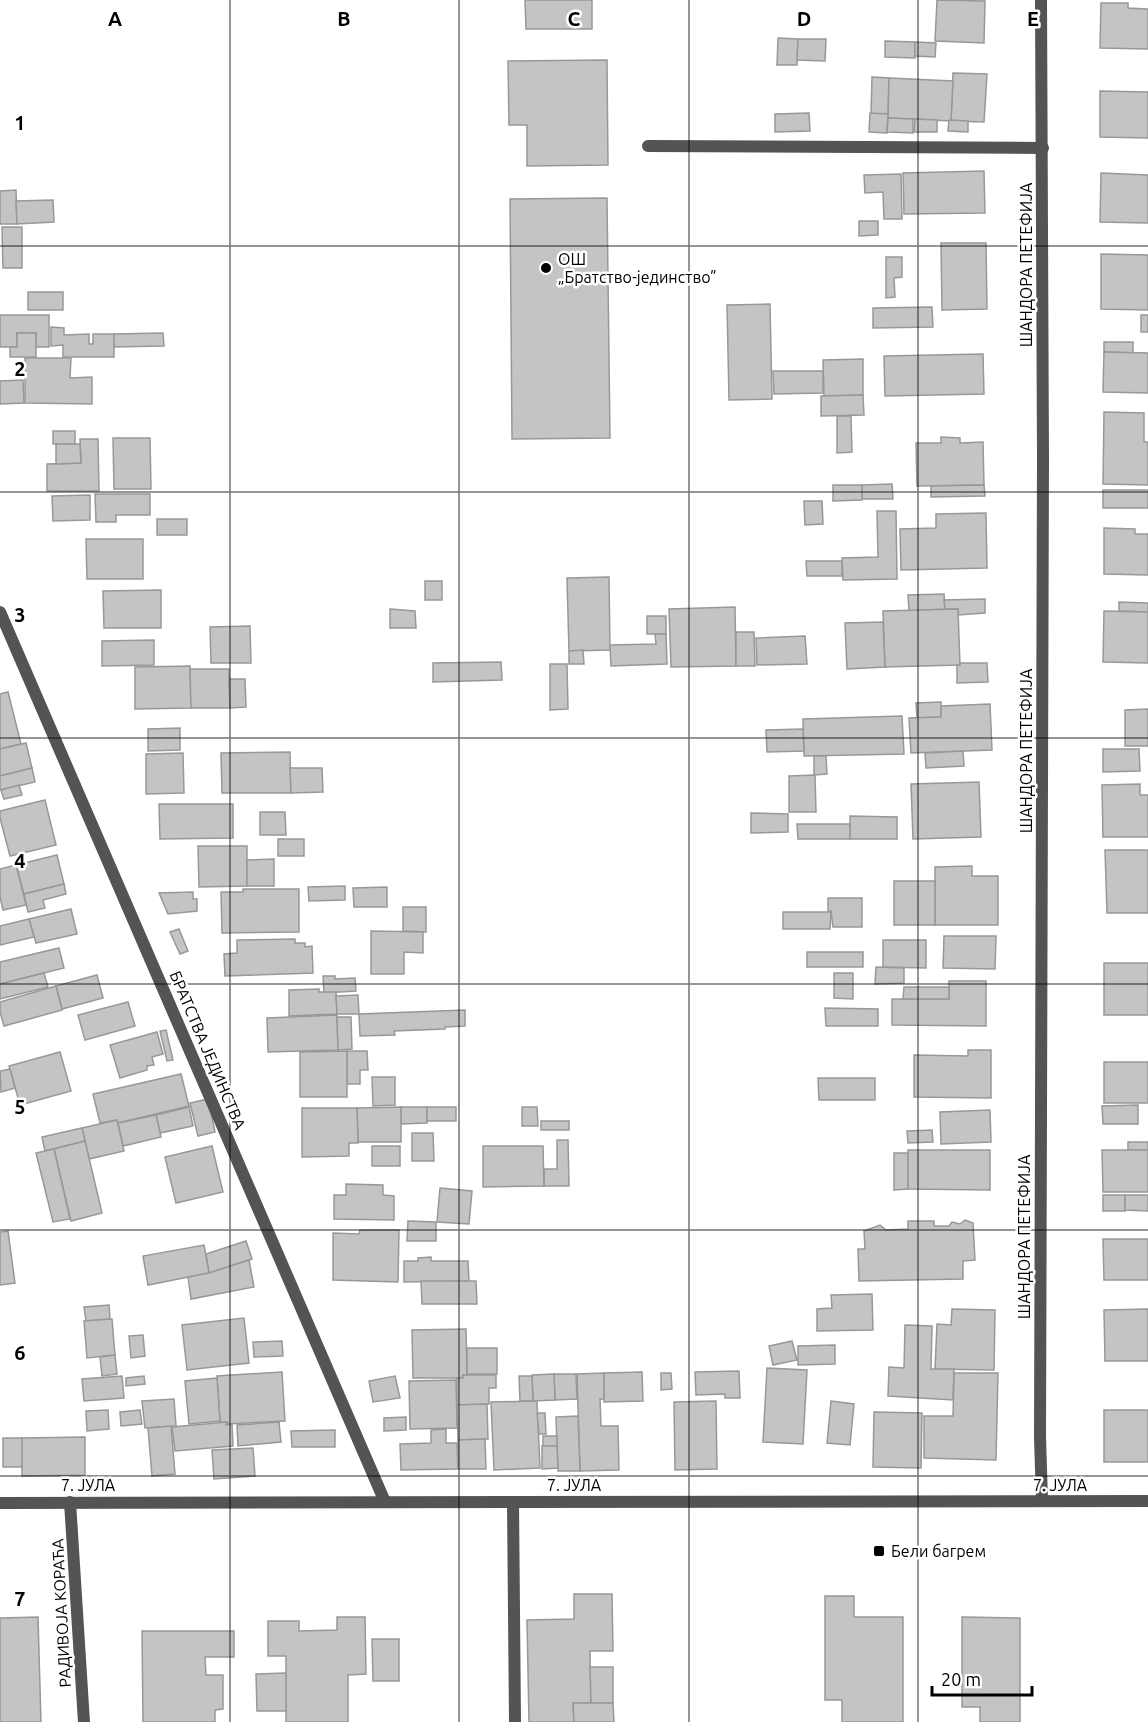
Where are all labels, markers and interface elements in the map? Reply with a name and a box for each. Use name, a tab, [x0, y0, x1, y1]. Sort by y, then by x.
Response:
text: A	[108, 7, 122, 30]
text: B	[337, 7, 351, 30]
text: C	[568, 7, 581, 30]
text: D	[797, 7, 811, 30]
text: E	[1027, 7, 1039, 30]
text: 1	[14, 111, 26, 134]
street label: ШАНДОРА ПЕТЕФИЈА	[1017, 182, 1035, 347]
place label: ОШ „Братство-јединство”	[558, 250, 717, 286]
marker: ОШ „Братство-јединство”	[539, 261, 553, 275]
text: 2	[14, 357, 26, 380]
text: 3	[14, 603, 26, 626]
street label: ШАНДОРА ПЕТЕФИЈА	[1017, 668, 1035, 833]
text: 4	[14, 849, 26, 872]
street label: БРАТСТВА ЈЕДИНСТВА	[166, 968, 250, 1132]
text: 5	[14, 1095, 26, 1118]
street label: ШАНДОРА ПЕТЕФИЈА	[1015, 1154, 1033, 1319]
text: 6	[14, 1341, 26, 1364]
street label: 7. ЈУЛА	[61, 1476, 116, 1494]
street label: 7. ЈУЛА	[547, 1476, 602, 1494]
street label: 7. ЈУЛА	[1033, 1476, 1088, 1494]
street label: РАДИВОЈА КОРАЋА	[48, 1537, 74, 1688]
place label: Бели багрем	[891, 1542, 986, 1560]
marker: Бели багрем	[872, 1544, 886, 1558]
text: 7	[14, 1587, 26, 1610]
scale bar	[932, 1659, 1032, 1697]
text: 20 m	[941, 1669, 981, 1689]

